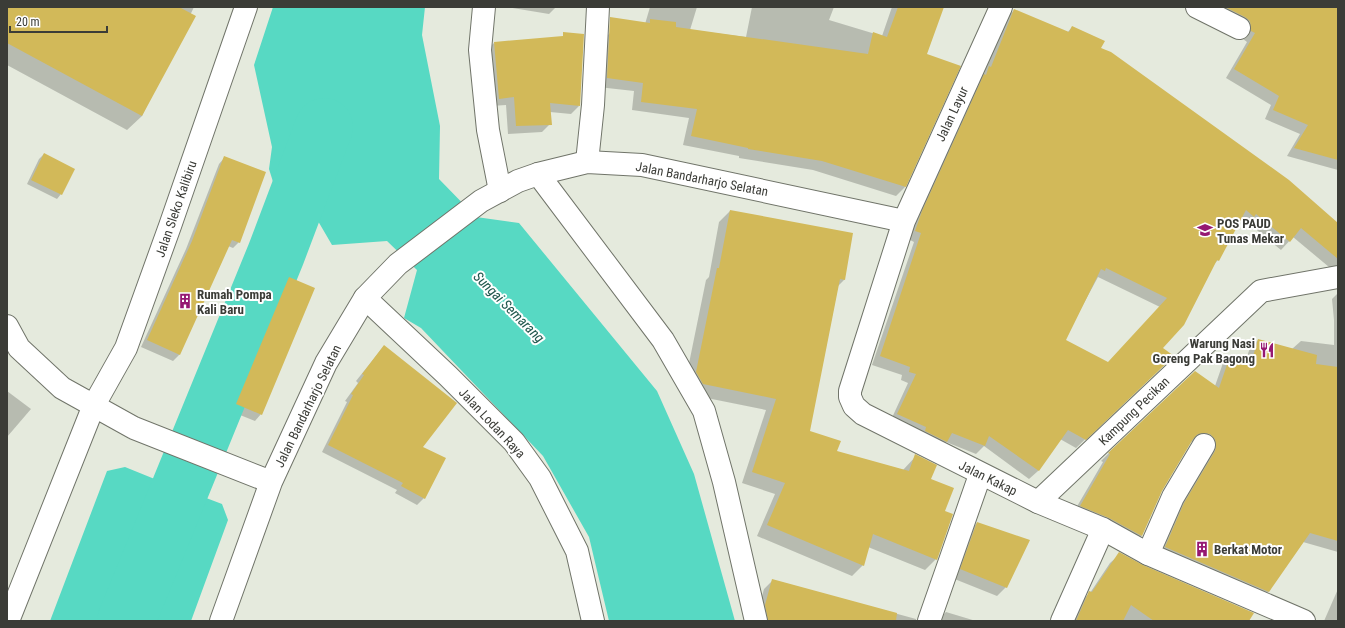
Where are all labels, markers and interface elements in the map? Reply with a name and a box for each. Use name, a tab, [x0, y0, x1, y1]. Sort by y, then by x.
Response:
scale bar	[10, 8, 107, 34]
text: 20 m	[16, 15, 40, 29]
street label: Jalan Layur	[933, 84, 971, 144]
street label: Jalan Sleko Kalibiru	[152, 159, 200, 259]
street label: Jalan Bandarharjo Selatan	[635, 159, 769, 199]
place label: POS PAUD Tunas Mekar	[1217, 216, 1285, 246]
school or university icon: POS PAUD Tunas Mekar	[1196, 221, 1214, 239]
water label: Sungai Semarang	[470, 268, 548, 346]
place label: Rumah Pompa Kali Baru	[197, 287, 272, 317]
building icon: Rumah Pompa Kali Baru	[176, 292, 194, 310]
place label: Warung Nasi Goreng Pak Bagong	[1153, 336, 1255, 366]
restaurant icon: Warung Nasi Goreng Pak Bagong	[1258, 341, 1276, 359]
street label: Jalan Bandarharjo Selatan	[272, 342, 344, 470]
street label: Kampung Pecikan	[1096, 374, 1172, 448]
street label: Jalan Lodan Raya	[456, 385, 528, 461]
street label: Jalan Kakap	[956, 457, 1020, 499]
building icon: Berkat Motor	[1193, 540, 1211, 558]
place label: Berkat Motor	[1214, 542, 1283, 557]

